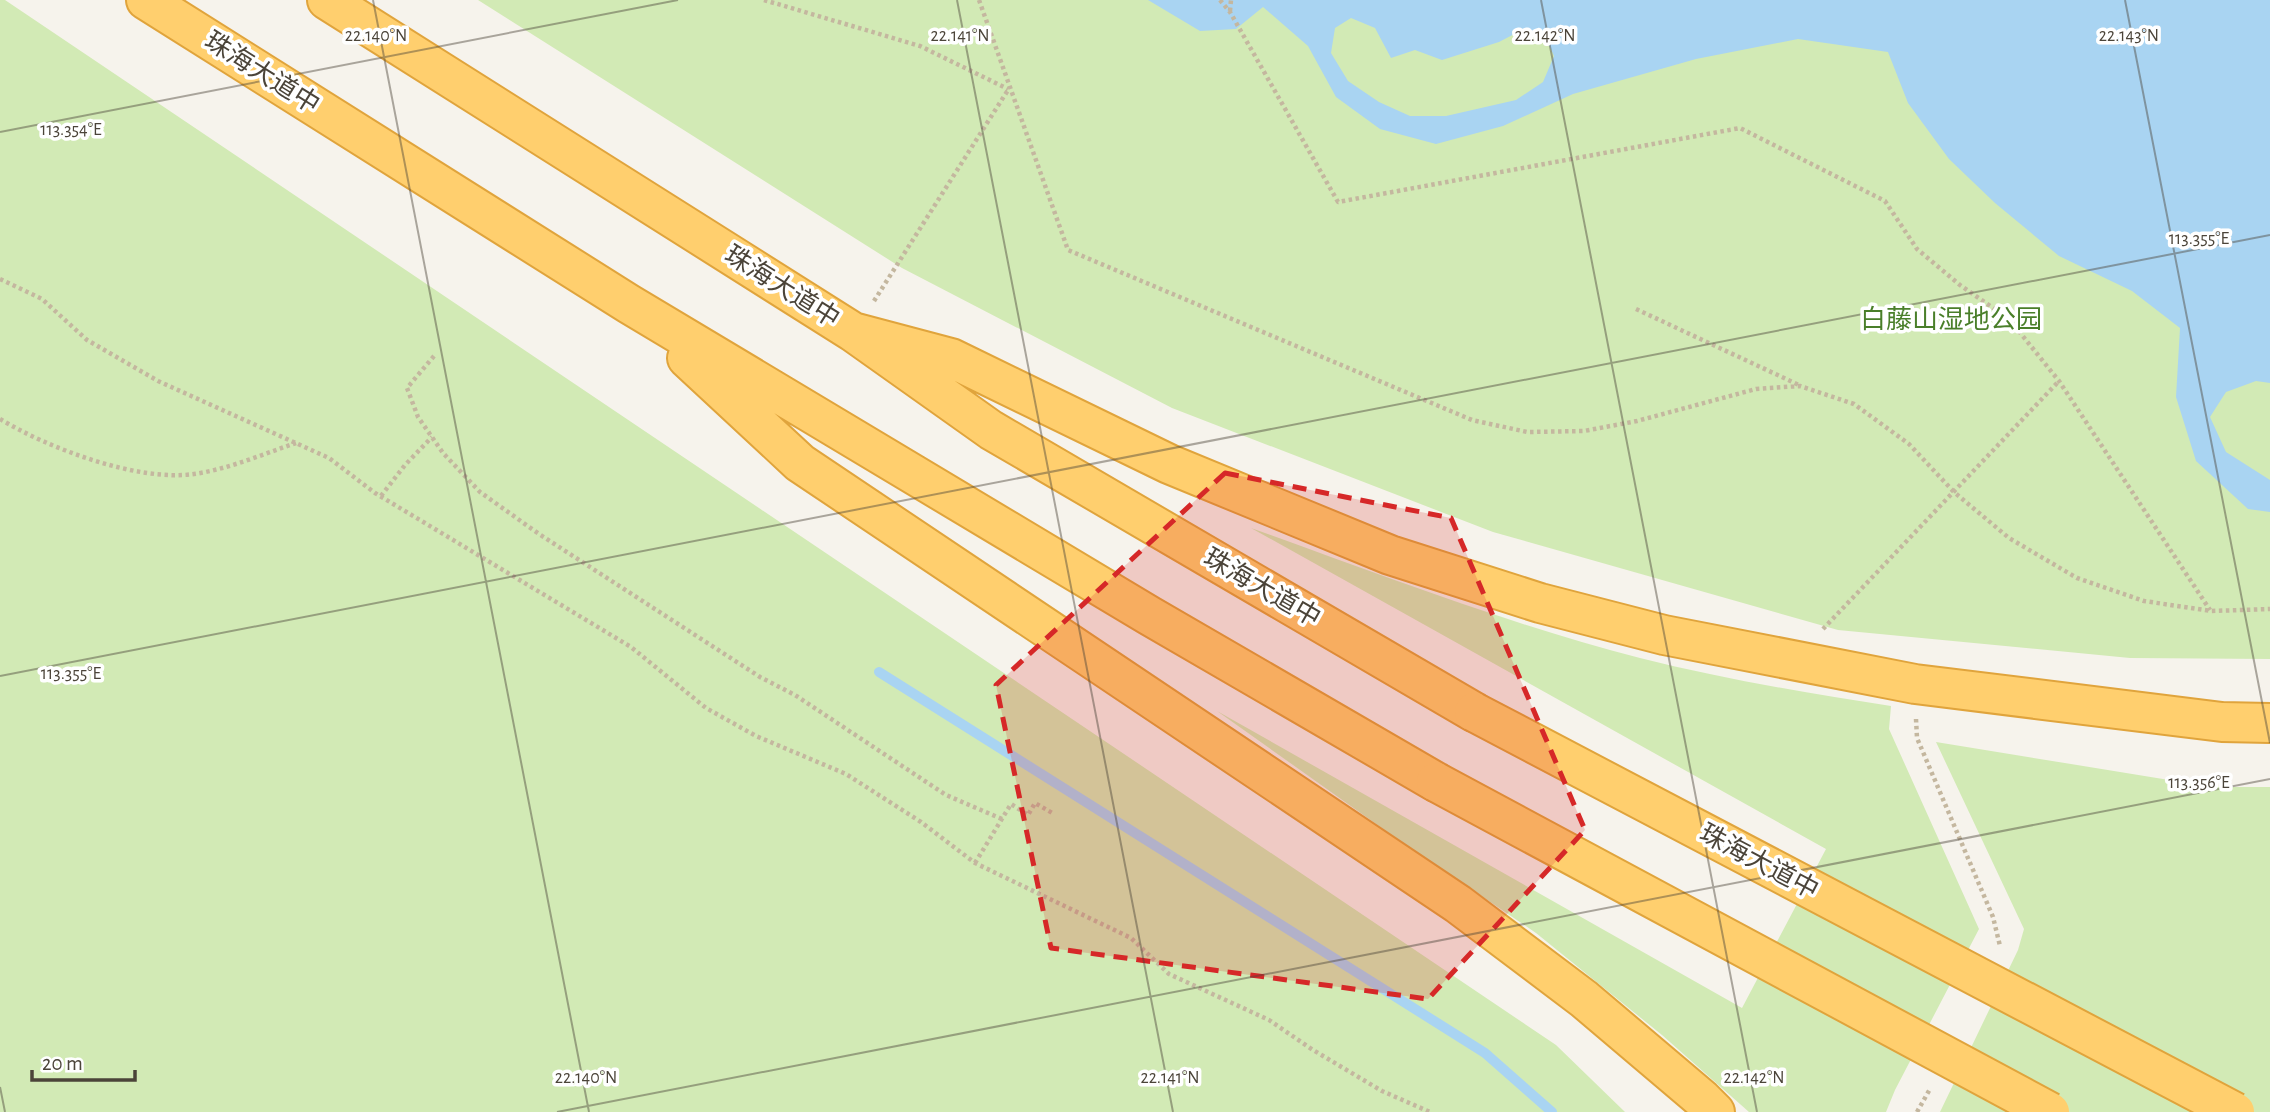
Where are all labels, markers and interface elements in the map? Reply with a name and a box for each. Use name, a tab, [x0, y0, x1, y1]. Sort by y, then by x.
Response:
street label: 珠海大道中	[200, 26, 325, 118]
text: 22.140°N	[345, 27, 407, 45]
text: 22.141°N	[930, 27, 990, 45]
text: 22.142°N	[1514, 27, 1576, 45]
text: 22.143°N	[2099, 27, 2159, 45]
text: 113.354°E	[40, 121, 102, 139]
text: 113.355°E	[2169, 230, 2229, 248]
street label: 珠海大道中	[720, 240, 845, 332]
park label: 白藤山湿地公园	[1860, 305, 2042, 333]
street label: 珠海大道中	[1199, 543, 1326, 632]
text: 113.355°E	[41, 665, 101, 683]
text: 113.356°E	[2168, 774, 2230, 792]
street label: 珠海大道中	[1695, 818, 1823, 904]
scale bar	[32, 1038, 135, 1082]
text: 20 m	[42, 1053, 83, 1074]
text: 22.140°N	[555, 1069, 617, 1087]
text: 22.141°N	[1140, 1069, 1200, 1087]
text: 22.142°N	[1723, 1069, 1785, 1087]

